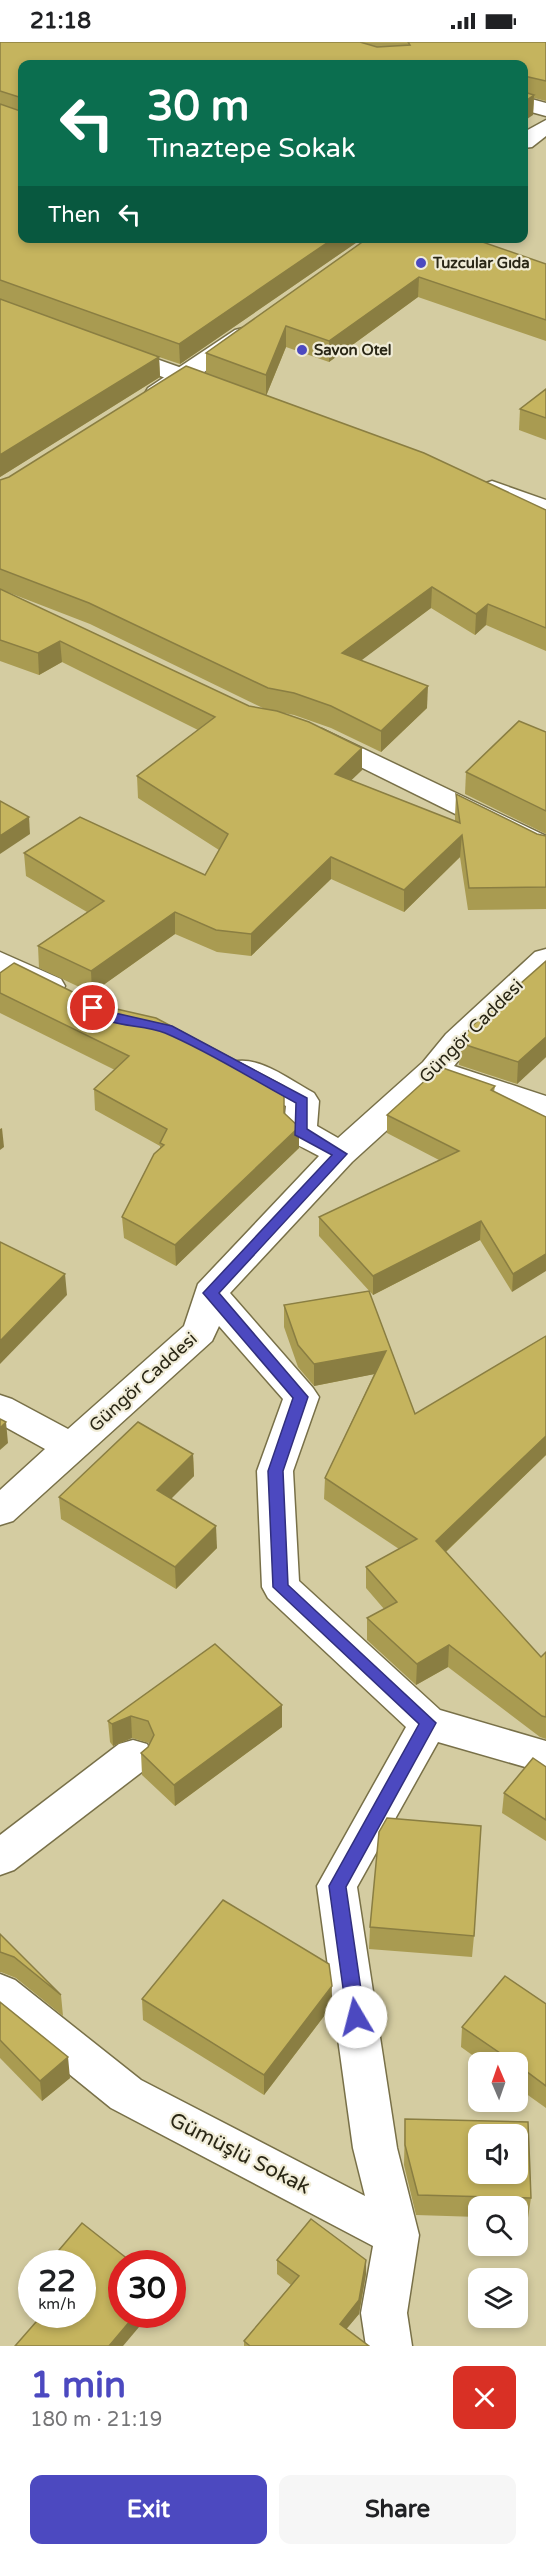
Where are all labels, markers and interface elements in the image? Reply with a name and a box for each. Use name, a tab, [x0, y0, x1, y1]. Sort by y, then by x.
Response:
text: 21:18	[30, 8, 91, 34]
text: 30 m	[147, 81, 249, 132]
icon: left	[48, 84, 126, 162]
text: Tınaztepe Sokak	[147, 132, 356, 165]
icon: left	[113, 198, 146, 231]
text: Then	[48, 202, 101, 228]
place label: Tuzcular Gıda	[432, 254, 530, 272]
marker: Tuzcular Gıda	[414, 256, 428, 270]
place label: Savon Otel	[314, 341, 392, 359]
marker: Savon Otel	[295, 343, 309, 357]
street label: Güngör Caddesi	[414, 974, 528, 1088]
pin	[67, 982, 118, 1033]
icon: arrive	[76, 991, 109, 1024]
street label: Güngör Caddesi	[84, 1328, 202, 1436]
position arrow	[324, 1985, 388, 2049]
north arrow	[468, 2052, 528, 2112]
map controls	[468, 2052, 528, 2328]
street label: Gümüşlü Sokak	[165, 2107, 314, 2200]
button: sound	[468, 2124, 528, 2184]
button: search	[468, 2196, 528, 2256]
speed limit sign: 30	[108, 2250, 186, 2328]
text: 22	[38, 2263, 76, 2300]
button: layers	[468, 2268, 528, 2328]
text: km/h	[38, 2295, 76, 2313]
text: 1 min	[30, 2364, 126, 2407]
button: close	[453, 2366, 516, 2429]
text: 180 m · 21:19	[30, 2408, 162, 2432]
button: Exit	[30, 2475, 267, 2544]
button: Share	[279, 2475, 516, 2544]

